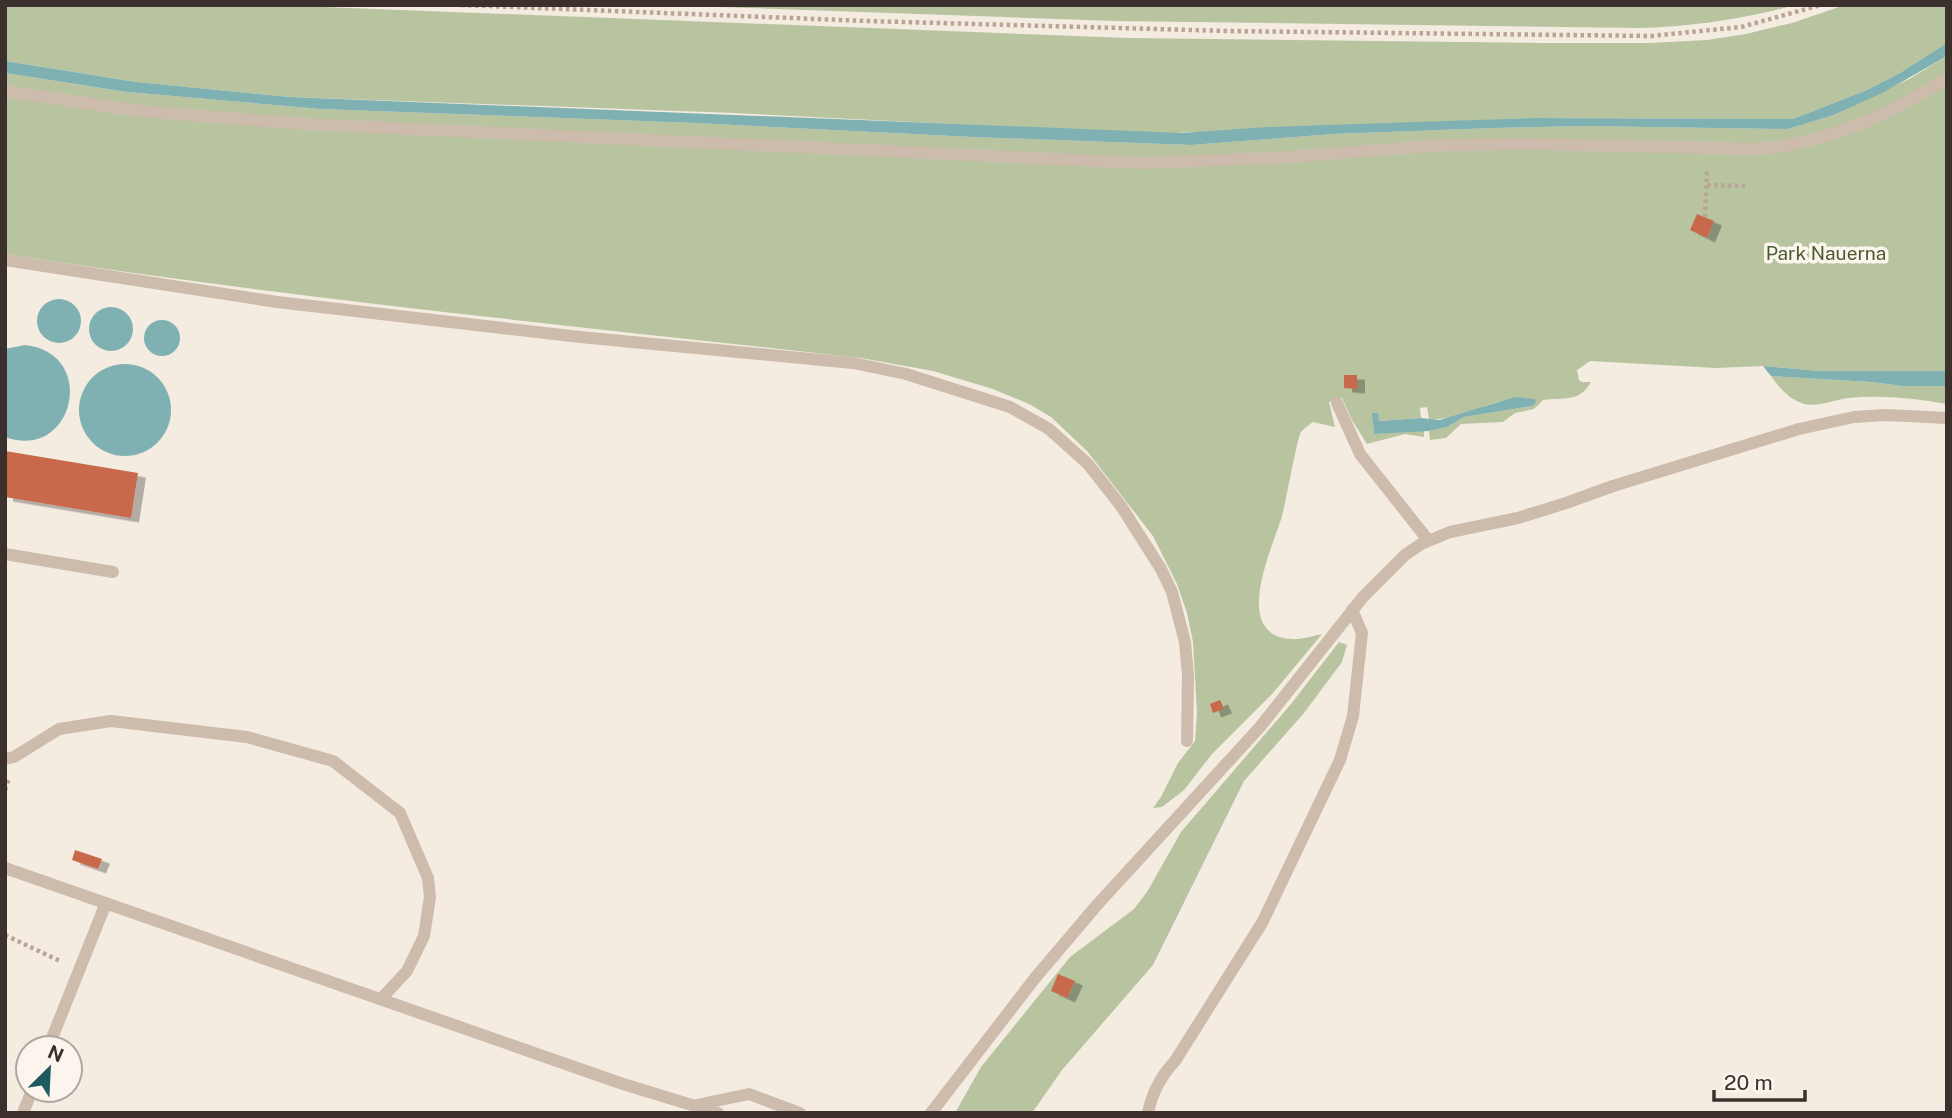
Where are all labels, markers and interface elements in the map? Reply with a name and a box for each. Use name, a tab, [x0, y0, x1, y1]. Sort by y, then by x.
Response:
park label: Park Nauerna	[1766, 242, 1886, 264]
north arrow	[14, 1034, 84, 1104]
text: N	[45, 1040, 67, 1067]
scale bar	[1714, 1058, 1805, 1102]
text: 20 m	[1724, 1070, 1773, 1095]

